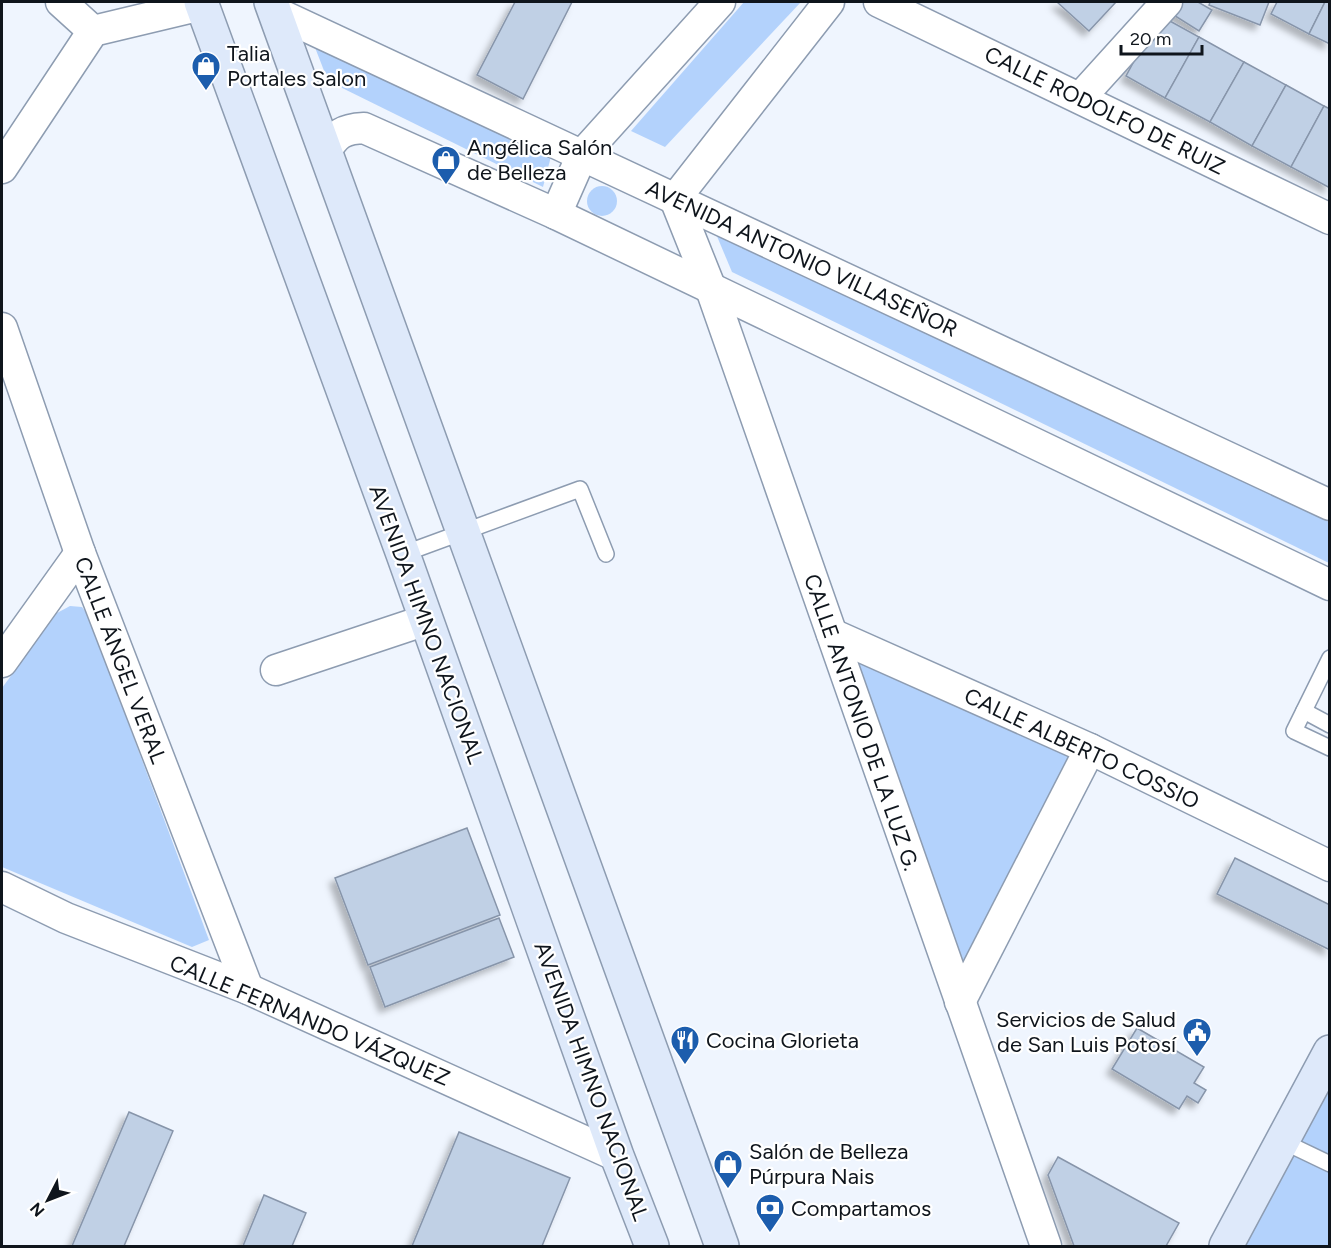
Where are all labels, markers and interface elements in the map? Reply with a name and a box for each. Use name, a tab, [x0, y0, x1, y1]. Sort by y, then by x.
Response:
scale bar	[1121, 18, 1202, 56]
text: 20 m	[1130, 28, 1171, 50]
place label: Talia Portales Salon	[227, 40, 366, 92]
street label: CALLE RODOLFO DE RUIZ	[980, 40, 1229, 180]
shop icon: Talia Portales Salon	[190, 50, 222, 92]
place label: Angélica Salón de Belleza	[467, 134, 612, 186]
shop icon: Angélica Salón de Belleza	[430, 144, 462, 186]
street label: AVENIDA ANTONIO VILLASEÑOR	[642, 174, 962, 343]
street label: AVENIDA HIMNO NACIONAL	[363, 481, 490, 768]
street label: CALLE ÁNGEL VERAL	[69, 553, 173, 768]
street label: CALLE ANTONIO DE LA LUZ G.	[798, 570, 925, 874]
street label: CALLE ALBERTO COSSIO	[960, 682, 1204, 815]
street label: AVENIDA HIMNO NACIONAL	[528, 938, 655, 1225]
street label: CALLE FERNANDO VÁZQUEZ	[166, 949, 454, 1092]
place label: Servicios de Salud de San Luis Potosí	[996, 1006, 1177, 1058]
public building icon: Servicios de Salud de San Luis Potosí	[1181, 1016, 1213, 1058]
restaurant icon: Cocina Glorieta	[669, 1024, 701, 1066]
place label: Cocina Glorieta	[706, 1027, 859, 1054]
place label: Salón de Belleza Púrpura Nais	[749, 1138, 909, 1190]
shop icon: Salón de Belleza Púrpura Nais	[712, 1148, 744, 1190]
north arrow	[18, 1170, 78, 1230]
bank icon: Compartamos	[754, 1192, 786, 1234]
place label: Compartamos	[791, 1195, 931, 1222]
text: N	[26, 1199, 48, 1221]

